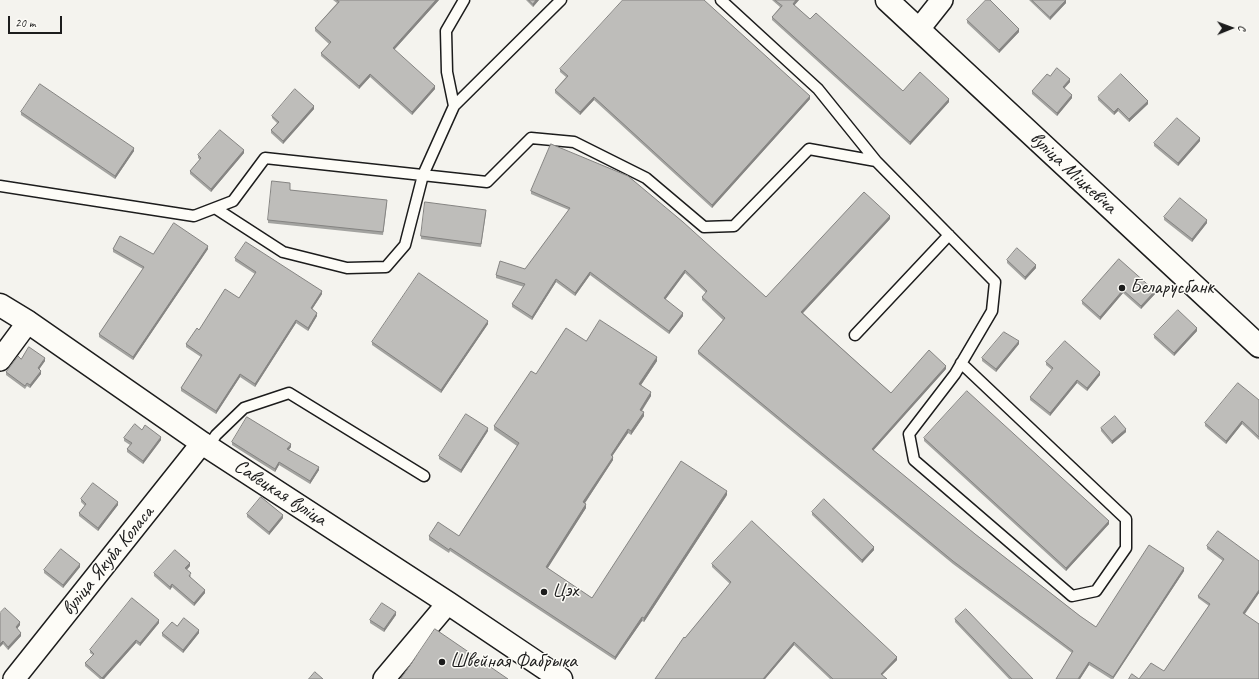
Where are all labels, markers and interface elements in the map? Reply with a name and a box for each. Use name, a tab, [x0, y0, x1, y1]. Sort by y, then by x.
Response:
scale bar	[10, 8, 64, 34]
north arrow	[1211, 8, 1251, 48]
text: 20 m	[15, 15, 35, 31]
text: С	[1236, 25, 1250, 31]
street label: вуліца Міцкевіча	[1025, 127, 1121, 219]
place label: Беларусбанк	[1130, 276, 1214, 300]
marker: Беларусбанк	[1117, 283, 1127, 293]
street label: Савецкая вуліца	[229, 454, 331, 532]
street label: вуліца Якуба Коласа	[57, 502, 159, 620]
place label: Цэх	[552, 580, 578, 604]
marker: Цэх	[539, 587, 549, 597]
place label: Швейная Фабрыка	[450, 650, 577, 674]
marker: Швейная Фабрыка	[437, 657, 447, 667]

